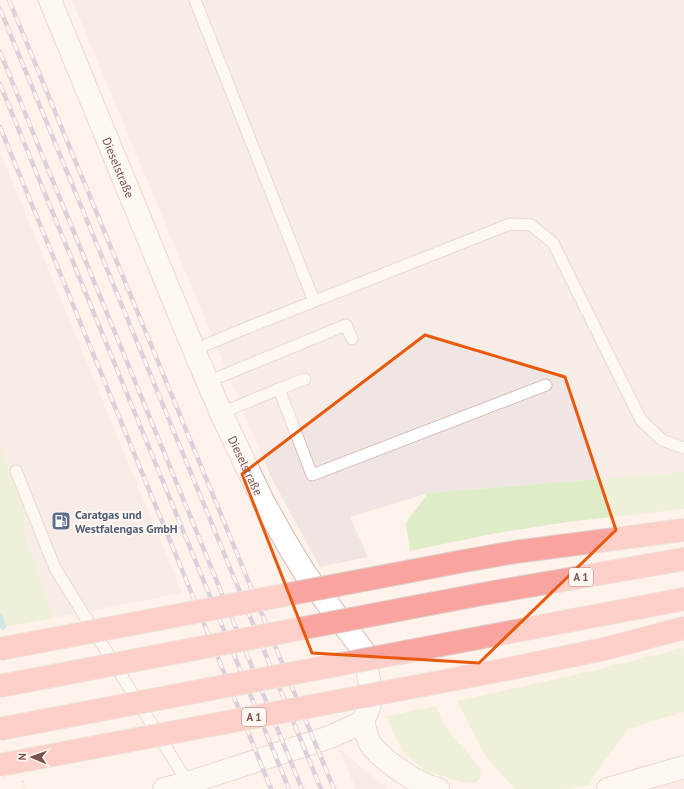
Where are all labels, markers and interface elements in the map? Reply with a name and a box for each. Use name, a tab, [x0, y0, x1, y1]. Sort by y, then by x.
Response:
street label: Dieselstraße	[100, 135, 138, 200]
street label: Dieselstraße	[225, 433, 267, 498]
place label: Caratgas und Westfalengas GmbH	[75, 507, 178, 536]
fuel station icon: Caratgas und Westfalengas GmbH	[50, 510, 72, 532]
road number: A 1	[569, 568, 593, 586]
road number: A 1	[242, 708, 266, 726]
north arrow	[12, 737, 52, 777]
text: N	[15, 753, 29, 761]

